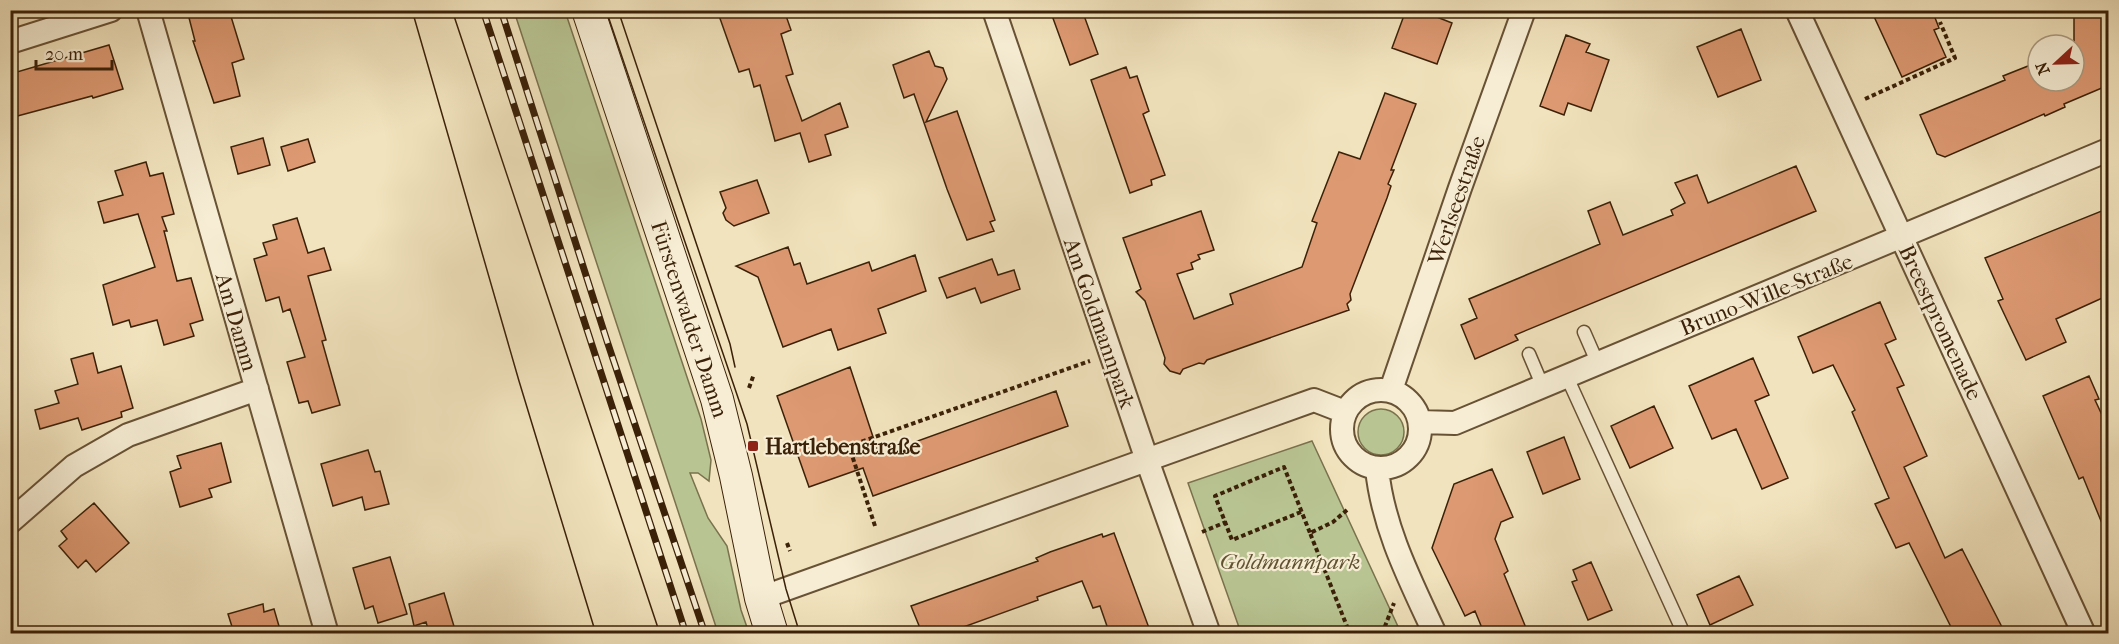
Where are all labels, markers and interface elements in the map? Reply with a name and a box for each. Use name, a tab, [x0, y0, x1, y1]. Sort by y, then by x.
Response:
scale bar	[36, 33, 112, 71]
north arrow	[2026, 33, 2086, 93]
text: 20 m	[45, 44, 83, 65]
text: N	[2031, 58, 2054, 78]
street label: Werlseestraße	[1422, 132, 1491, 269]
street label: Fürstenwalder Damm	[645, 218, 733, 422]
street label: Am Goldmannpark	[1057, 234, 1141, 413]
street label: Breestpromenade	[1893, 241, 1987, 404]
street label: Bruno-Wille-Straße	[1676, 248, 1857, 341]
street label: Am Damm	[209, 269, 263, 375]
place label: Hartlebenstraße	[765, 434, 920, 460]
marker: Hartlebenstraße	[746, 439, 760, 453]
park label: Goldmannpark	[1220, 549, 1360, 575]

